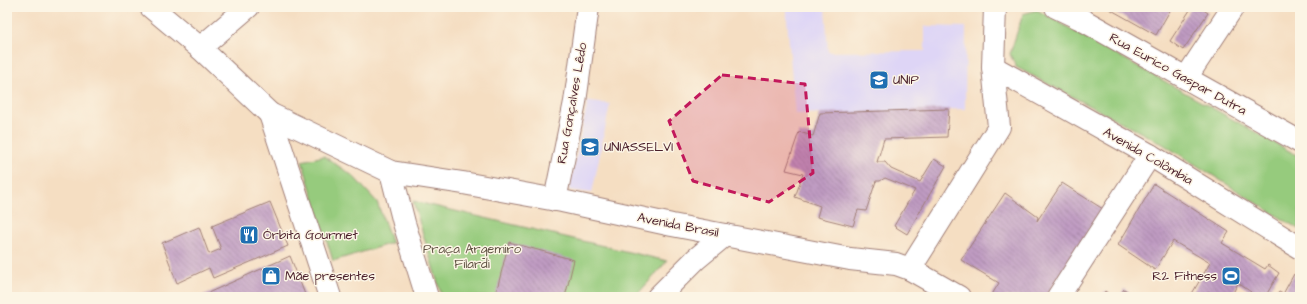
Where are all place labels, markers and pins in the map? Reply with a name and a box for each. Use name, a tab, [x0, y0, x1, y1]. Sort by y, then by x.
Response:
school or university icon: UNIP	[868, 69, 890, 91]
place label: UNIP	[893, 71, 919, 89]
school or university icon: UNIASSELVI	[579, 136, 601, 158]
place label: UNIASSELVI	[604, 138, 673, 156]
restaurant icon: Órbita Gourmet	[238, 224, 260, 246]
place label: Órbita Gourmet	[263, 226, 358, 244]
shop icon: Mãe presentes	[260, 265, 282, 287]
sports icon: R2 Fitness	[1220, 265, 1242, 287]
place label: Mãe presentes	[285, 267, 375, 285]
place label: R2 Fitness	[1152, 267, 1217, 285]

